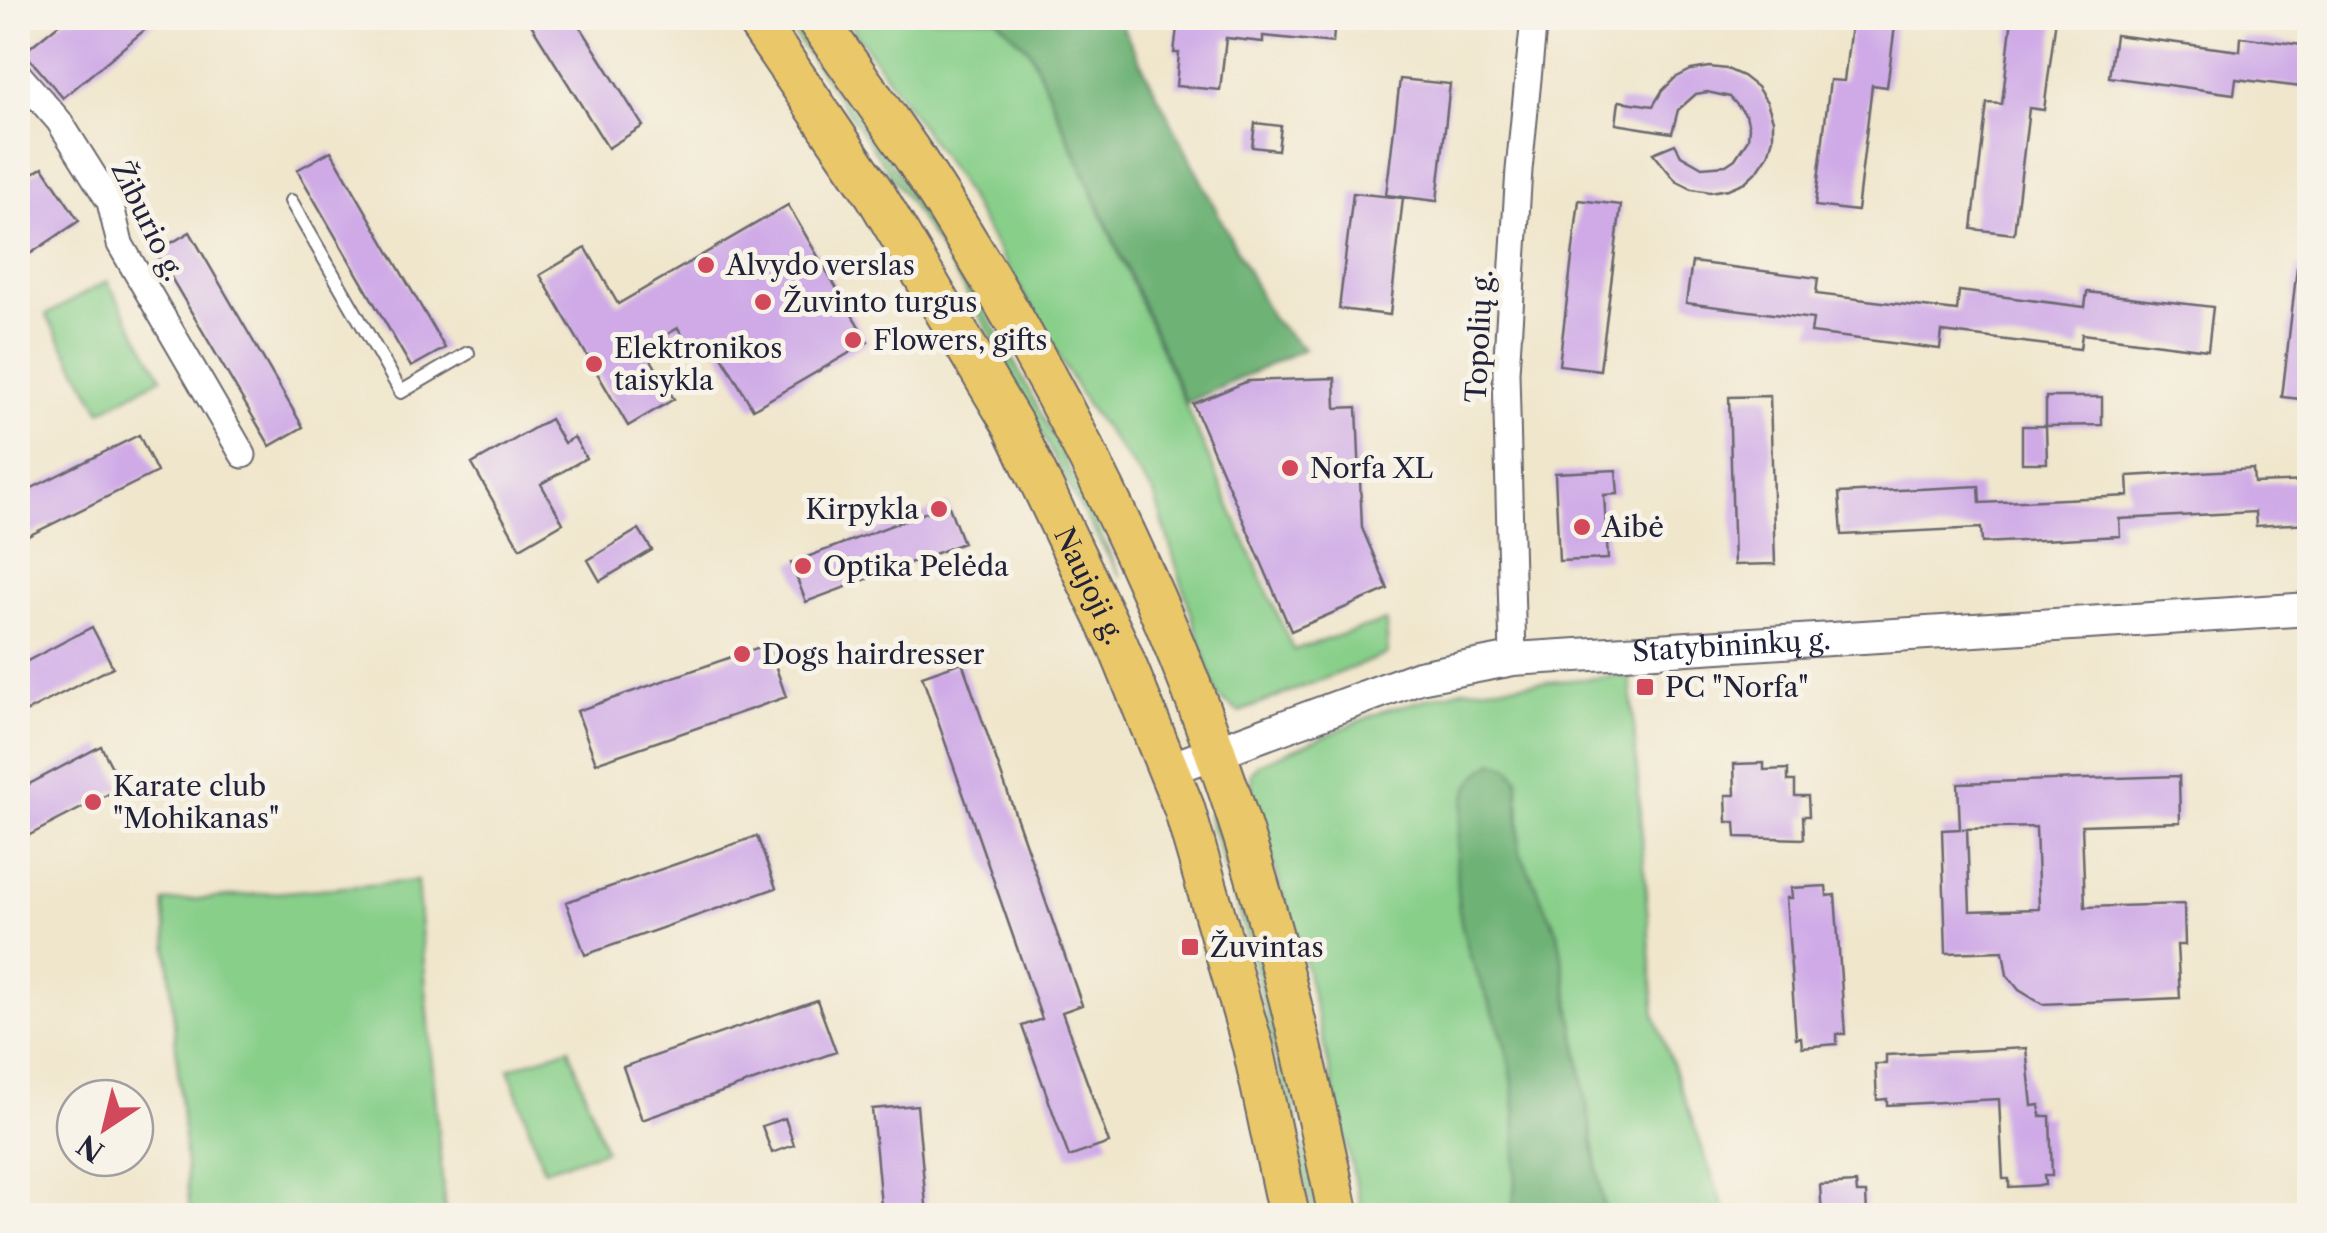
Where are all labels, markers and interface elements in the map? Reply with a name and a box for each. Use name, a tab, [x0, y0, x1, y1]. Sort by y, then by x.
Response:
street label: Žiburio g.	[105, 156, 191, 286]
place label: Alvydo verslas	[725, 248, 915, 282]
marker: Alvydo verslas	[695, 254, 717, 276]
street label: Topolių g.	[1459, 269, 1499, 403]
place label: Žuvinto turgus	[783, 285, 977, 319]
marker: Žuvinto turgus	[752, 291, 774, 313]
place label: Flowers, gifts	[873, 323, 1048, 357]
marker: Flowers, gifts	[842, 329, 864, 351]
place label: Elektronikos taisykla	[614, 331, 782, 397]
marker: Elektronikos taisykla	[583, 353, 605, 375]
place label: Norfa XL	[1310, 451, 1433, 485]
marker: Norfa XL	[1279, 457, 1301, 479]
place label: Kirpykla	[806, 492, 919, 526]
marker: Kirpykla	[928, 498, 950, 520]
place label: Aibė	[1601, 510, 1664, 544]
marker: Aibė	[1571, 516, 1593, 538]
street label: Naujoji g.	[1047, 522, 1132, 650]
place label: Optika Pelėda	[823, 549, 1009, 583]
marker: Optika Pelėda	[792, 555, 814, 577]
street label: Statybininkų g.	[1631, 622, 1832, 668]
place label: Dogs hairdresser	[762, 637, 985, 671]
marker: Dogs hairdresser	[731, 643, 753, 665]
place label: PC "Norfa"	[1665, 670, 1808, 704]
marker: PC "Norfa"	[1634, 676, 1656, 698]
place label: Karate club "Mohikanas"	[113, 769, 279, 835]
marker: Karate club "Mohikanas"	[82, 791, 104, 813]
place label: Žuvintas	[1210, 930, 1324, 964]
marker: Žuvintas	[1179, 936, 1201, 958]
north arrow	[55, 1078, 155, 1178]
text: N	[71, 1128, 110, 1169]

